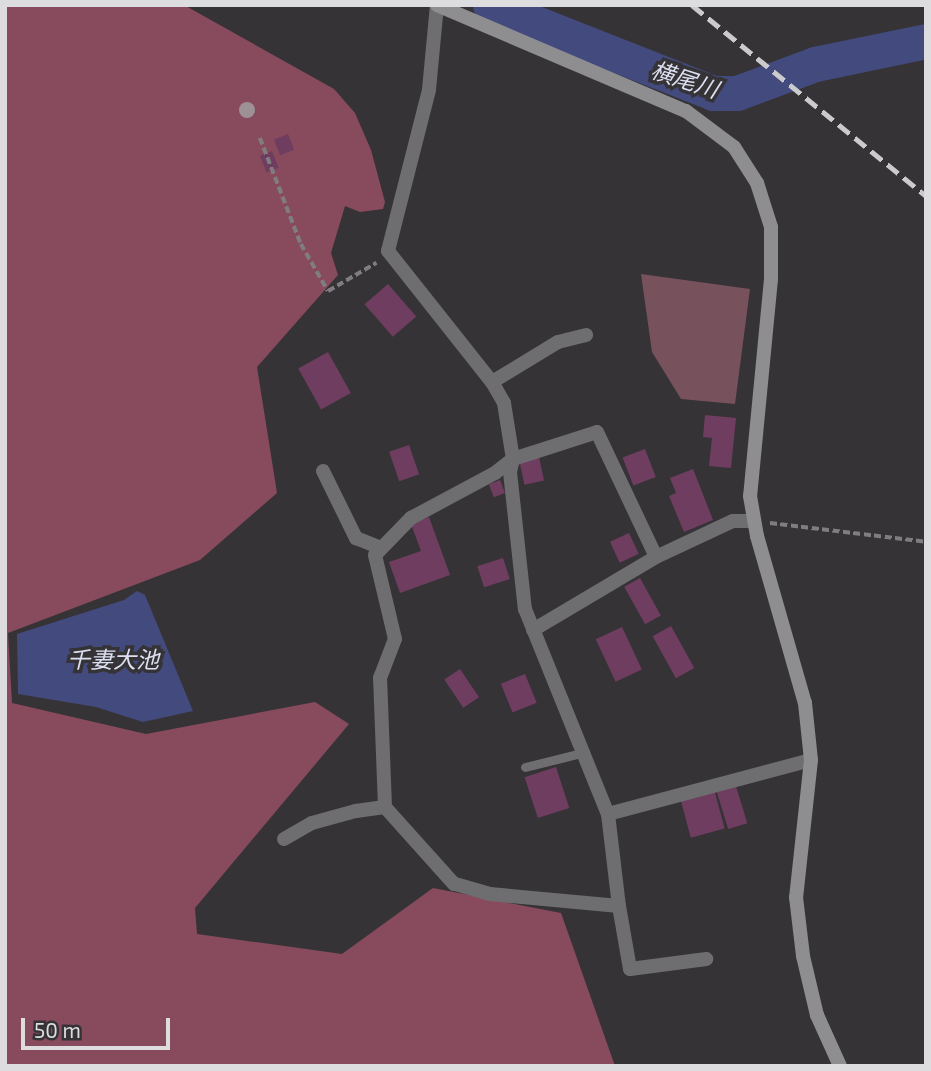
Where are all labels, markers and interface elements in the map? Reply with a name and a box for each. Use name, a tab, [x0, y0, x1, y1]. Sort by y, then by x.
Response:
water label: 横尾川	[648, 55, 722, 103]
water label: 千妻大池	[67, 645, 159, 673]
scale bar	[24, 1004, 173, 1048]
text: 50 m	[34, 1017, 81, 1042]

